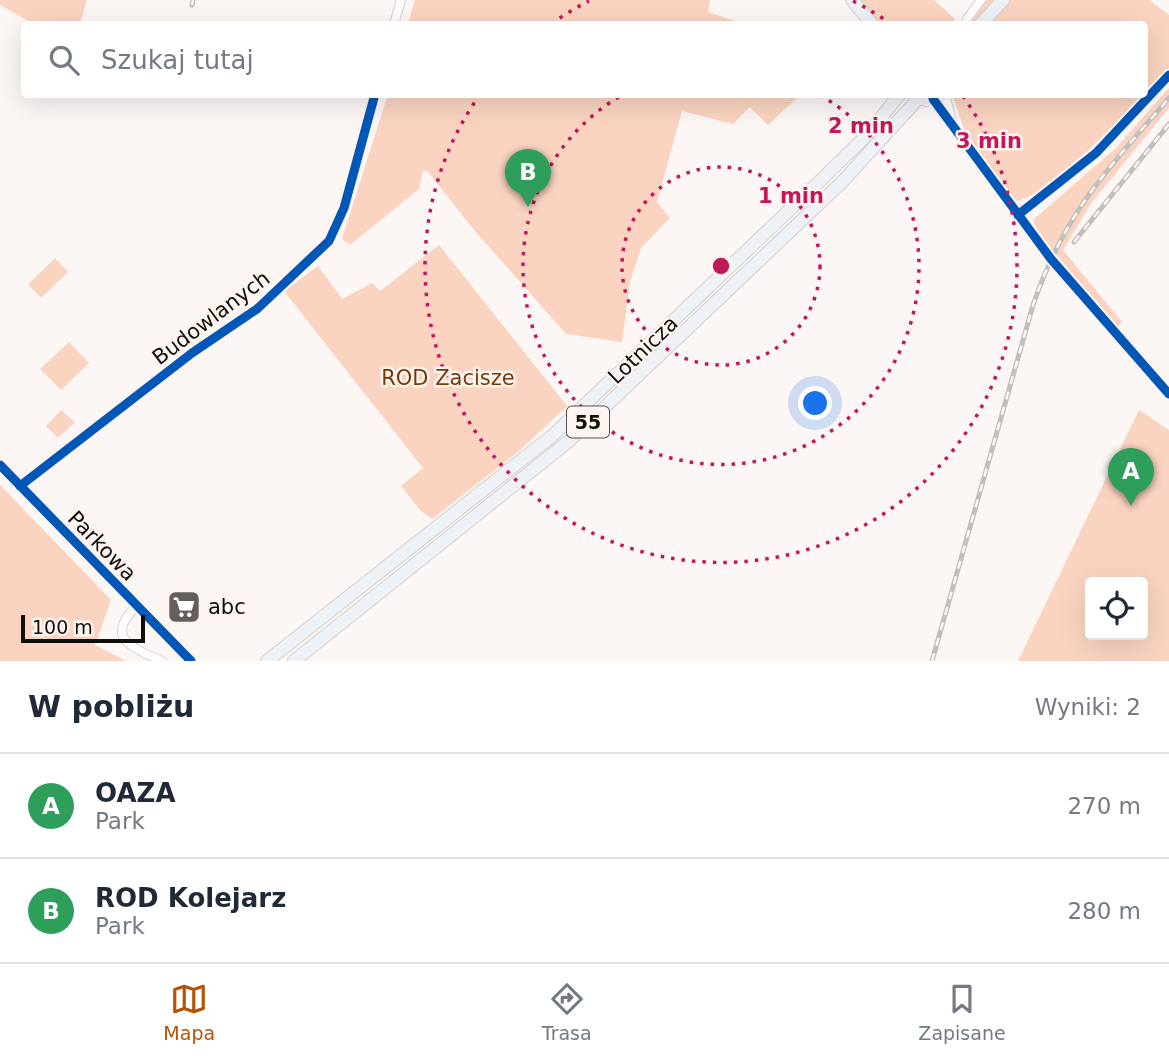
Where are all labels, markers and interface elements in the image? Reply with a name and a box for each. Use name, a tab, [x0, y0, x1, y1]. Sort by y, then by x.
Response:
search box	[21, 21, 1148, 98]
icon: search	[45, 41, 83, 79]
text: Szukaj tutaj	[101, 45, 254, 75]
text: 2 min	[828, 114, 894, 138]
text: 3 min	[956, 129, 1022, 153]
pin: B	[505, 149, 551, 207]
text: 1 min	[758, 184, 824, 208]
centre of rings	[709, 254, 733, 278]
street label: Budowlanych	[148, 266, 274, 370]
street label: Lotnicza	[603, 311, 683, 389]
park label: ROD Zacisze	[381, 366, 515, 390]
your location	[798, 386, 832, 420]
road number: 55	[567, 406, 609, 438]
pin: A	[1108, 448, 1154, 506]
street label: Parkowa	[63, 506, 141, 586]
map controls	[1085, 577, 1148, 640]
button: locate	[1085, 577, 1148, 640]
supermarket icon: abc	[165, 588, 203, 626]
place label: abc	[208, 595, 246, 619]
scale bar	[21, 612, 145, 644]
text: 100 m	[32, 616, 93, 638]
text: W pobliżu	[28, 689, 194, 724]
text: Wyniki: 2	[1035, 694, 1141, 720]
text: OAZA	[95, 778, 176, 808]
text: A	[42, 793, 60, 819]
text: 270 m	[1067, 793, 1141, 819]
text: Park	[95, 808, 145, 834]
text: ROD Kolejarz	[95, 883, 286, 913]
text: B	[42, 898, 60, 924]
text: 280 m	[1067, 898, 1141, 924]
text: Park	[95, 913, 145, 939]
tab: Mapa	[163, 980, 215, 1044]
tab: Trasa	[542, 980, 592, 1044]
tab: Zapisane	[918, 980, 1006, 1044]

